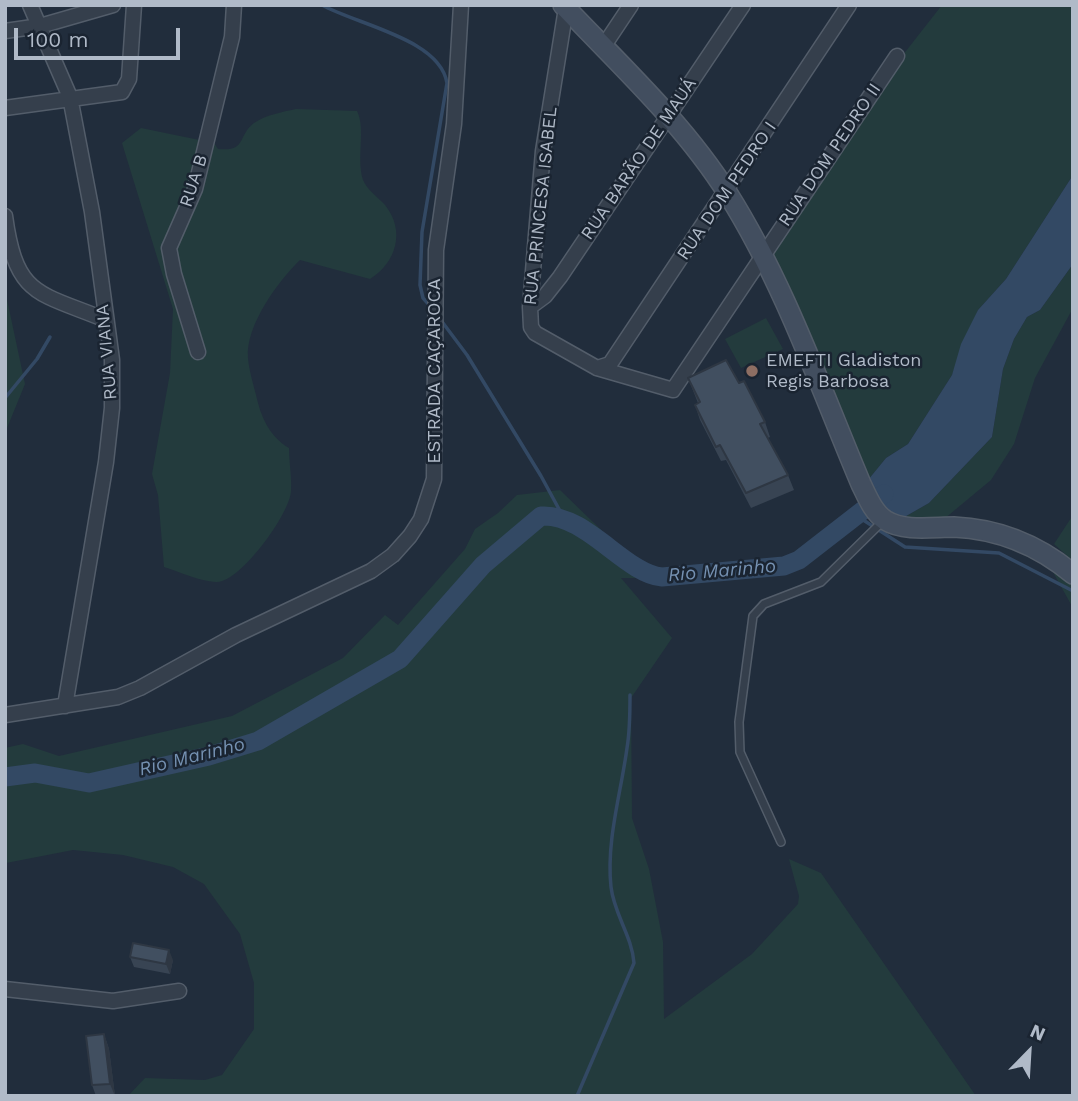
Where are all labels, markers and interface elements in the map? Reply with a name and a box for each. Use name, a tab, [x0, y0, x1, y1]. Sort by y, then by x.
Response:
scale bar	[18, 14, 184, 58]
text: 100 m	[27, 27, 89, 52]
street label: RUA BARÃO DE MAUÁ	[577, 74, 701, 244]
street label: RUA DOM PEDRO II	[774, 79, 886, 231]
street label: RUA PRINCESA ISABEL	[520, 106, 562, 306]
street label: RUA DOM PEDRO I	[673, 118, 781, 264]
street label: RUA B	[175, 152, 213, 210]
street label: ESTRADA CAÇAROCA	[424, 278, 446, 464]
street label: RUA VIANA	[92, 303, 122, 401]
place label: EMEFTI Gladiston Regis Barbosa	[766, 350, 921, 392]
marker: EMEFTI Gladiston Regis Barbosa	[744, 363, 760, 379]
water label: Rio Marinho	[667, 555, 777, 587]
water label: Rio Marinho	[137, 733, 247, 781]
north arrow	[994, 1017, 1064, 1087]
text: N	[1027, 1019, 1049, 1046]

